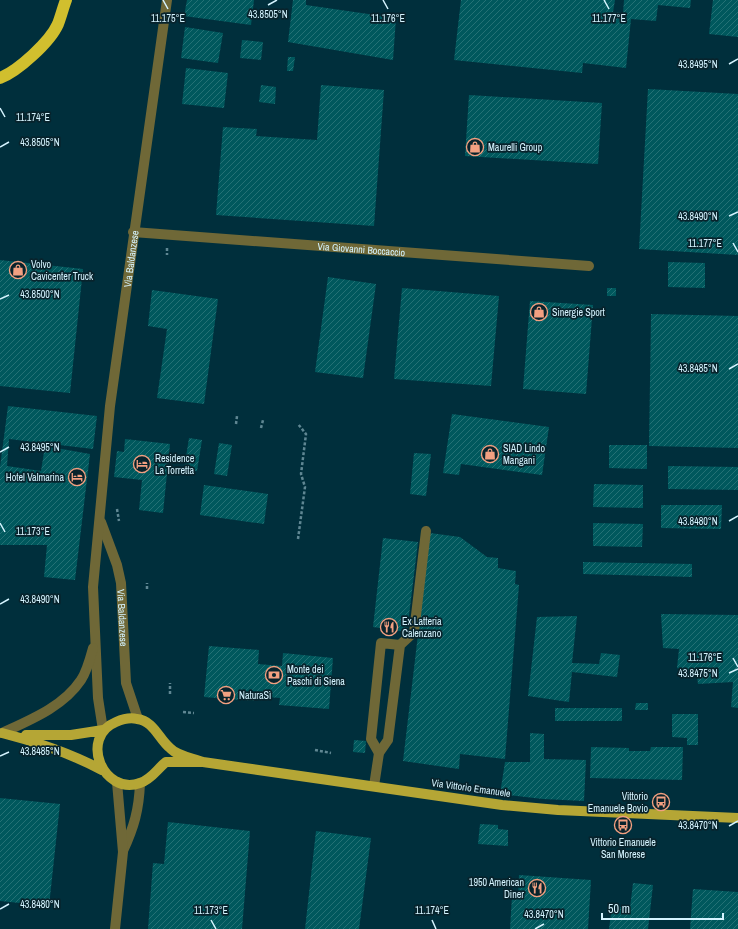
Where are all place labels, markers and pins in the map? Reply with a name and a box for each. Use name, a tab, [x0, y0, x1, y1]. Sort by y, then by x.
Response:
shop icon: Maurelli Group	[465, 137, 485, 157]
place label: Maurelli Group	[488, 141, 543, 154]
place label: Volvo Cavicenter Truck	[31, 258, 94, 283]
shop icon: Volvo Cavicenter Truck	[8, 260, 28, 280]
shop icon: Sinergie Sport	[529, 302, 549, 322]
place label: Sinergie Sport	[552, 306, 606, 319]
place label: SIAD Lindo Mangani	[503, 442, 545, 467]
shop icon: SIAD Lindo Mangani	[480, 444, 500, 464]
place label: Residence La Torretta	[155, 452, 195, 477]
hotel icon: Residence La Torretta	[132, 454, 152, 474]
hotel icon: Hotel Valmarina	[67, 467, 87, 487]
place label: Hotel Valmarina	[6, 471, 64, 484]
place label: Ex Latteria Calenzano	[402, 615, 442, 640]
restaurant icon: Ex Latteria Calenzano	[379, 617, 399, 637]
place label: Monte dei Paschi di Siena	[287, 663, 345, 688]
bank icon: Monte dei Paschi di Siena	[264, 665, 284, 685]
supermarket icon: NaturaSì	[216, 685, 236, 705]
place label: NaturaSì	[239, 689, 271, 702]
place label: Vittorio Emanuele Bovio	[588, 790, 648, 815]
bus stop icon: Vittorio Emanuele Bovio	[651, 792, 671, 812]
bus stop icon: Vittorio Emanuele San Morese	[613, 815, 633, 835]
place label: Vittorio Emanuele San Morese	[590, 836, 656, 861]
place label: 1950 American Diner	[469, 876, 524, 901]
restaurant icon: 1950 American Diner	[527, 878, 547, 898]

